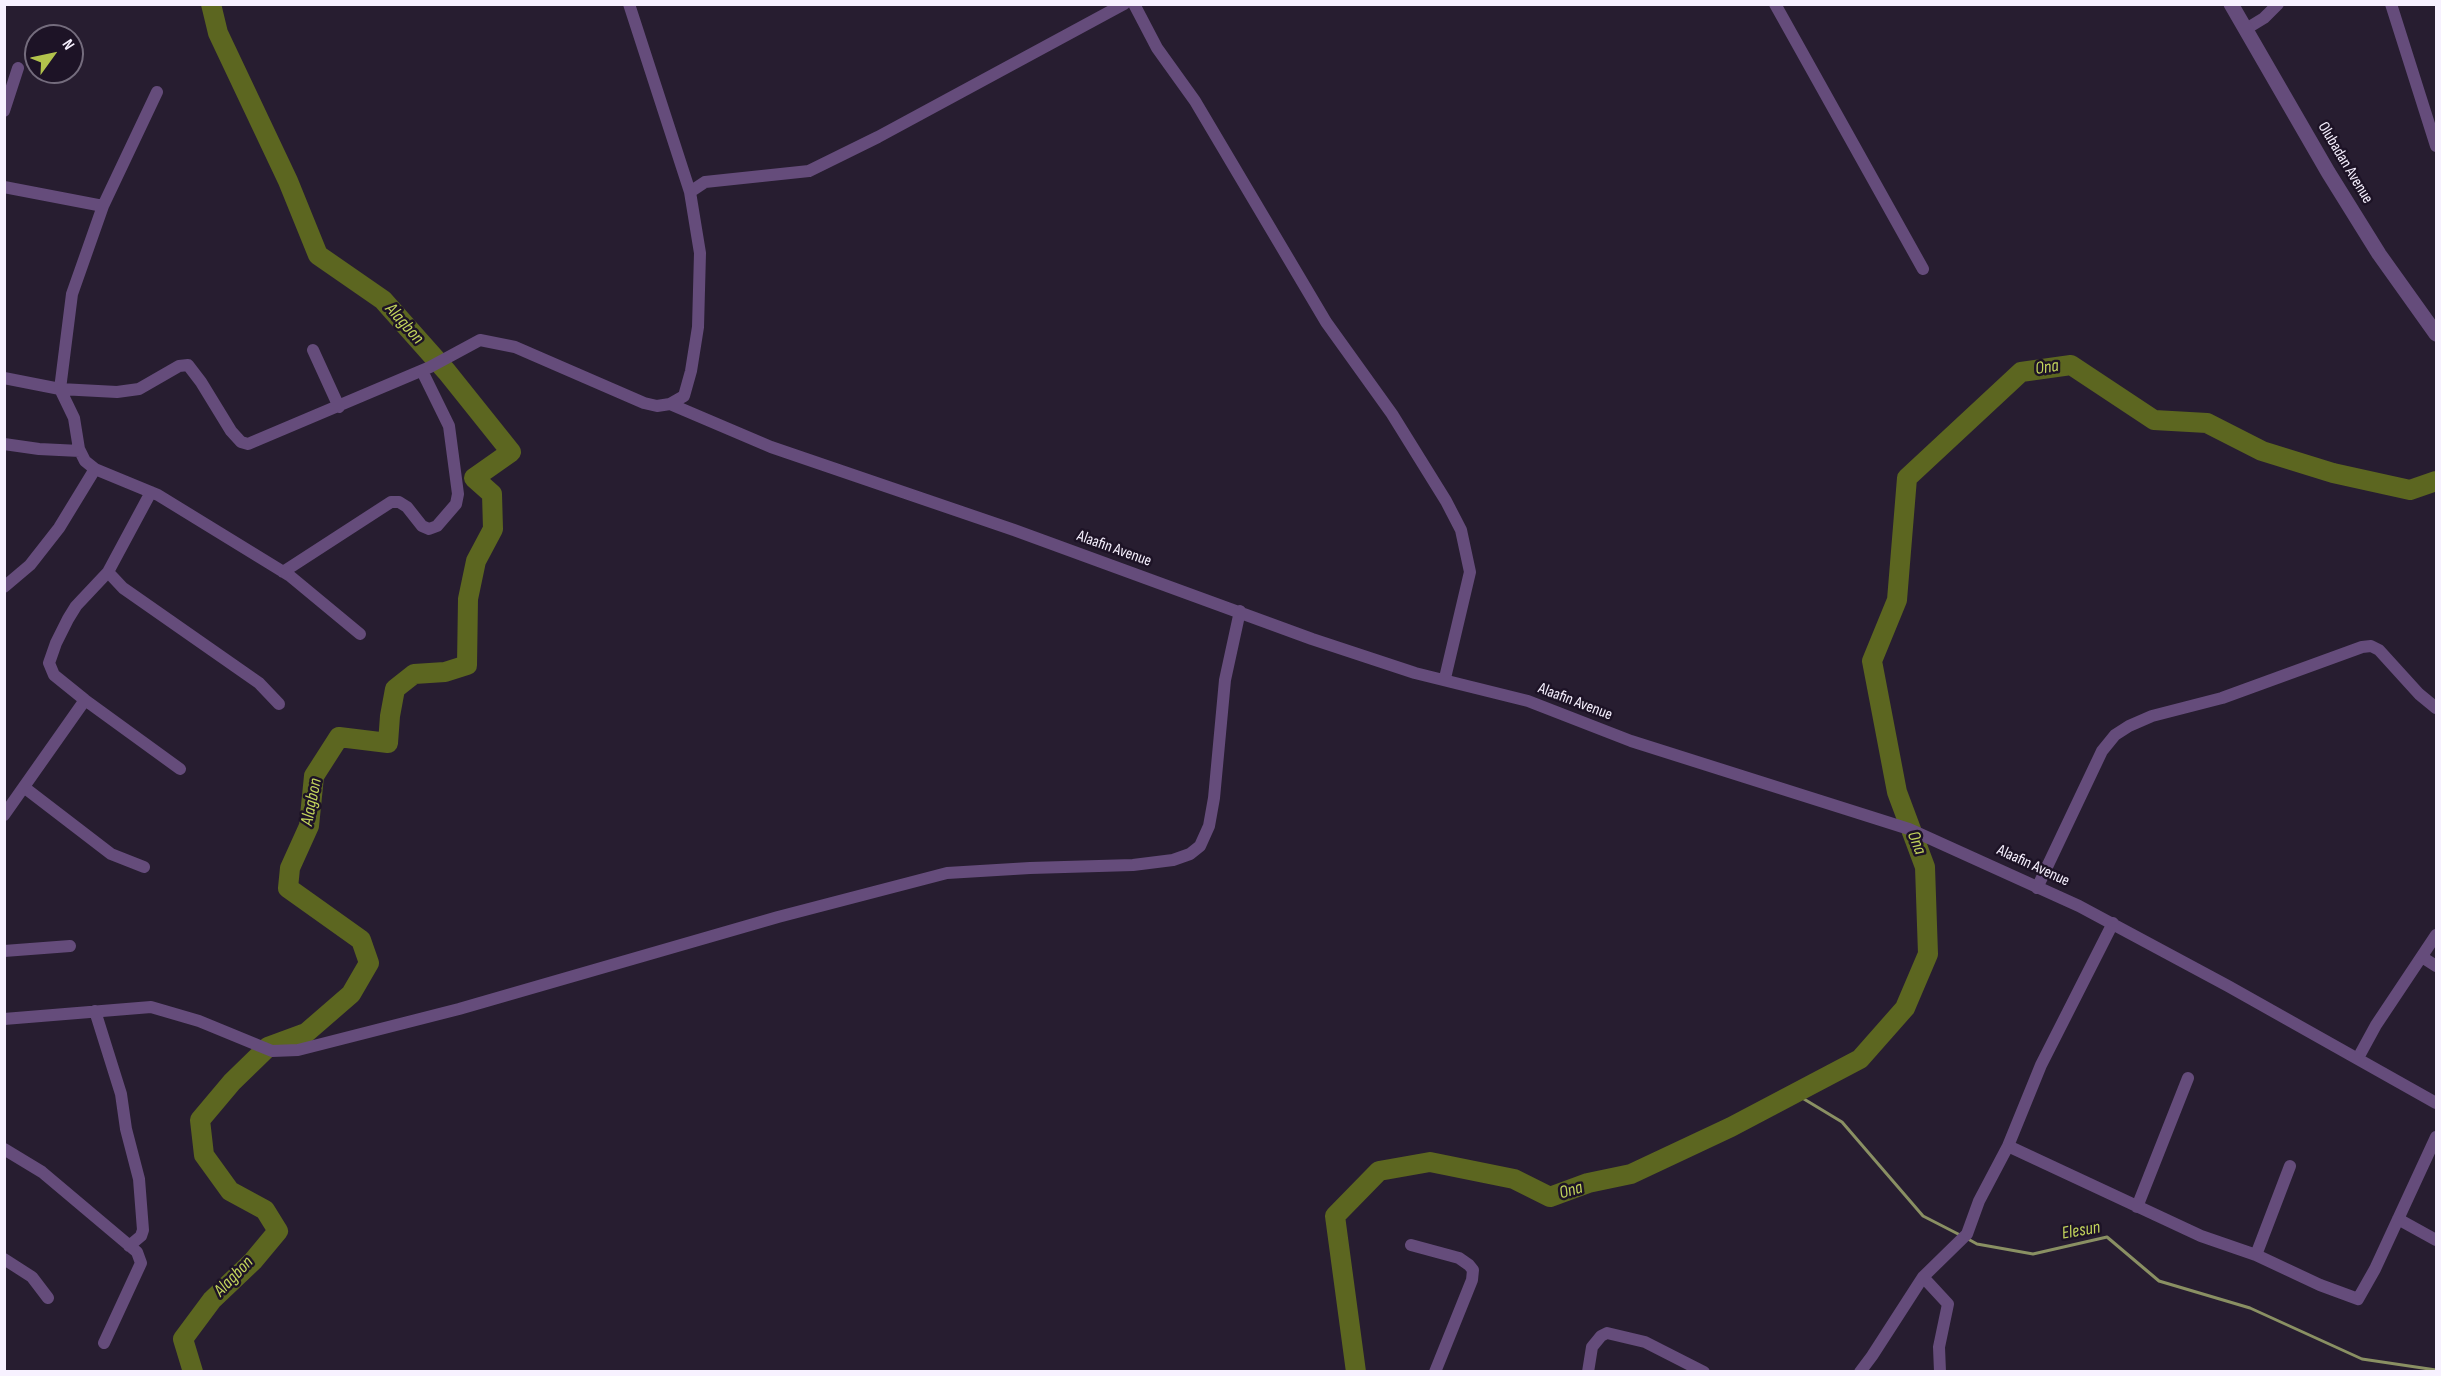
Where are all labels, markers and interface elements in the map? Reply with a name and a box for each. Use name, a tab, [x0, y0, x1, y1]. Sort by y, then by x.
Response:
north arrow	[24, 24, 84, 84]
text: N	[58, 36, 78, 54]
street label: Olubadan Avenue	[2313, 119, 2377, 207]
water label: Alagbon	[380, 299, 428, 349]
water label: Ona	[2034, 356, 2060, 380]
street label: Alaafin Avenue	[1074, 527, 1154, 571]
street label: Alaafin Avenue	[1535, 679, 1615, 725]
water label: Alagbon	[297, 776, 327, 828]
water label: Ona	[1902, 828, 1930, 858]
street label: Alaafin Avenue	[1994, 841, 2072, 891]
water label: Ona	[1557, 1177, 1585, 1205]
water label: Elesun	[2060, 1217, 2102, 1245]
water label: Alagbon	[210, 1252, 258, 1302]

